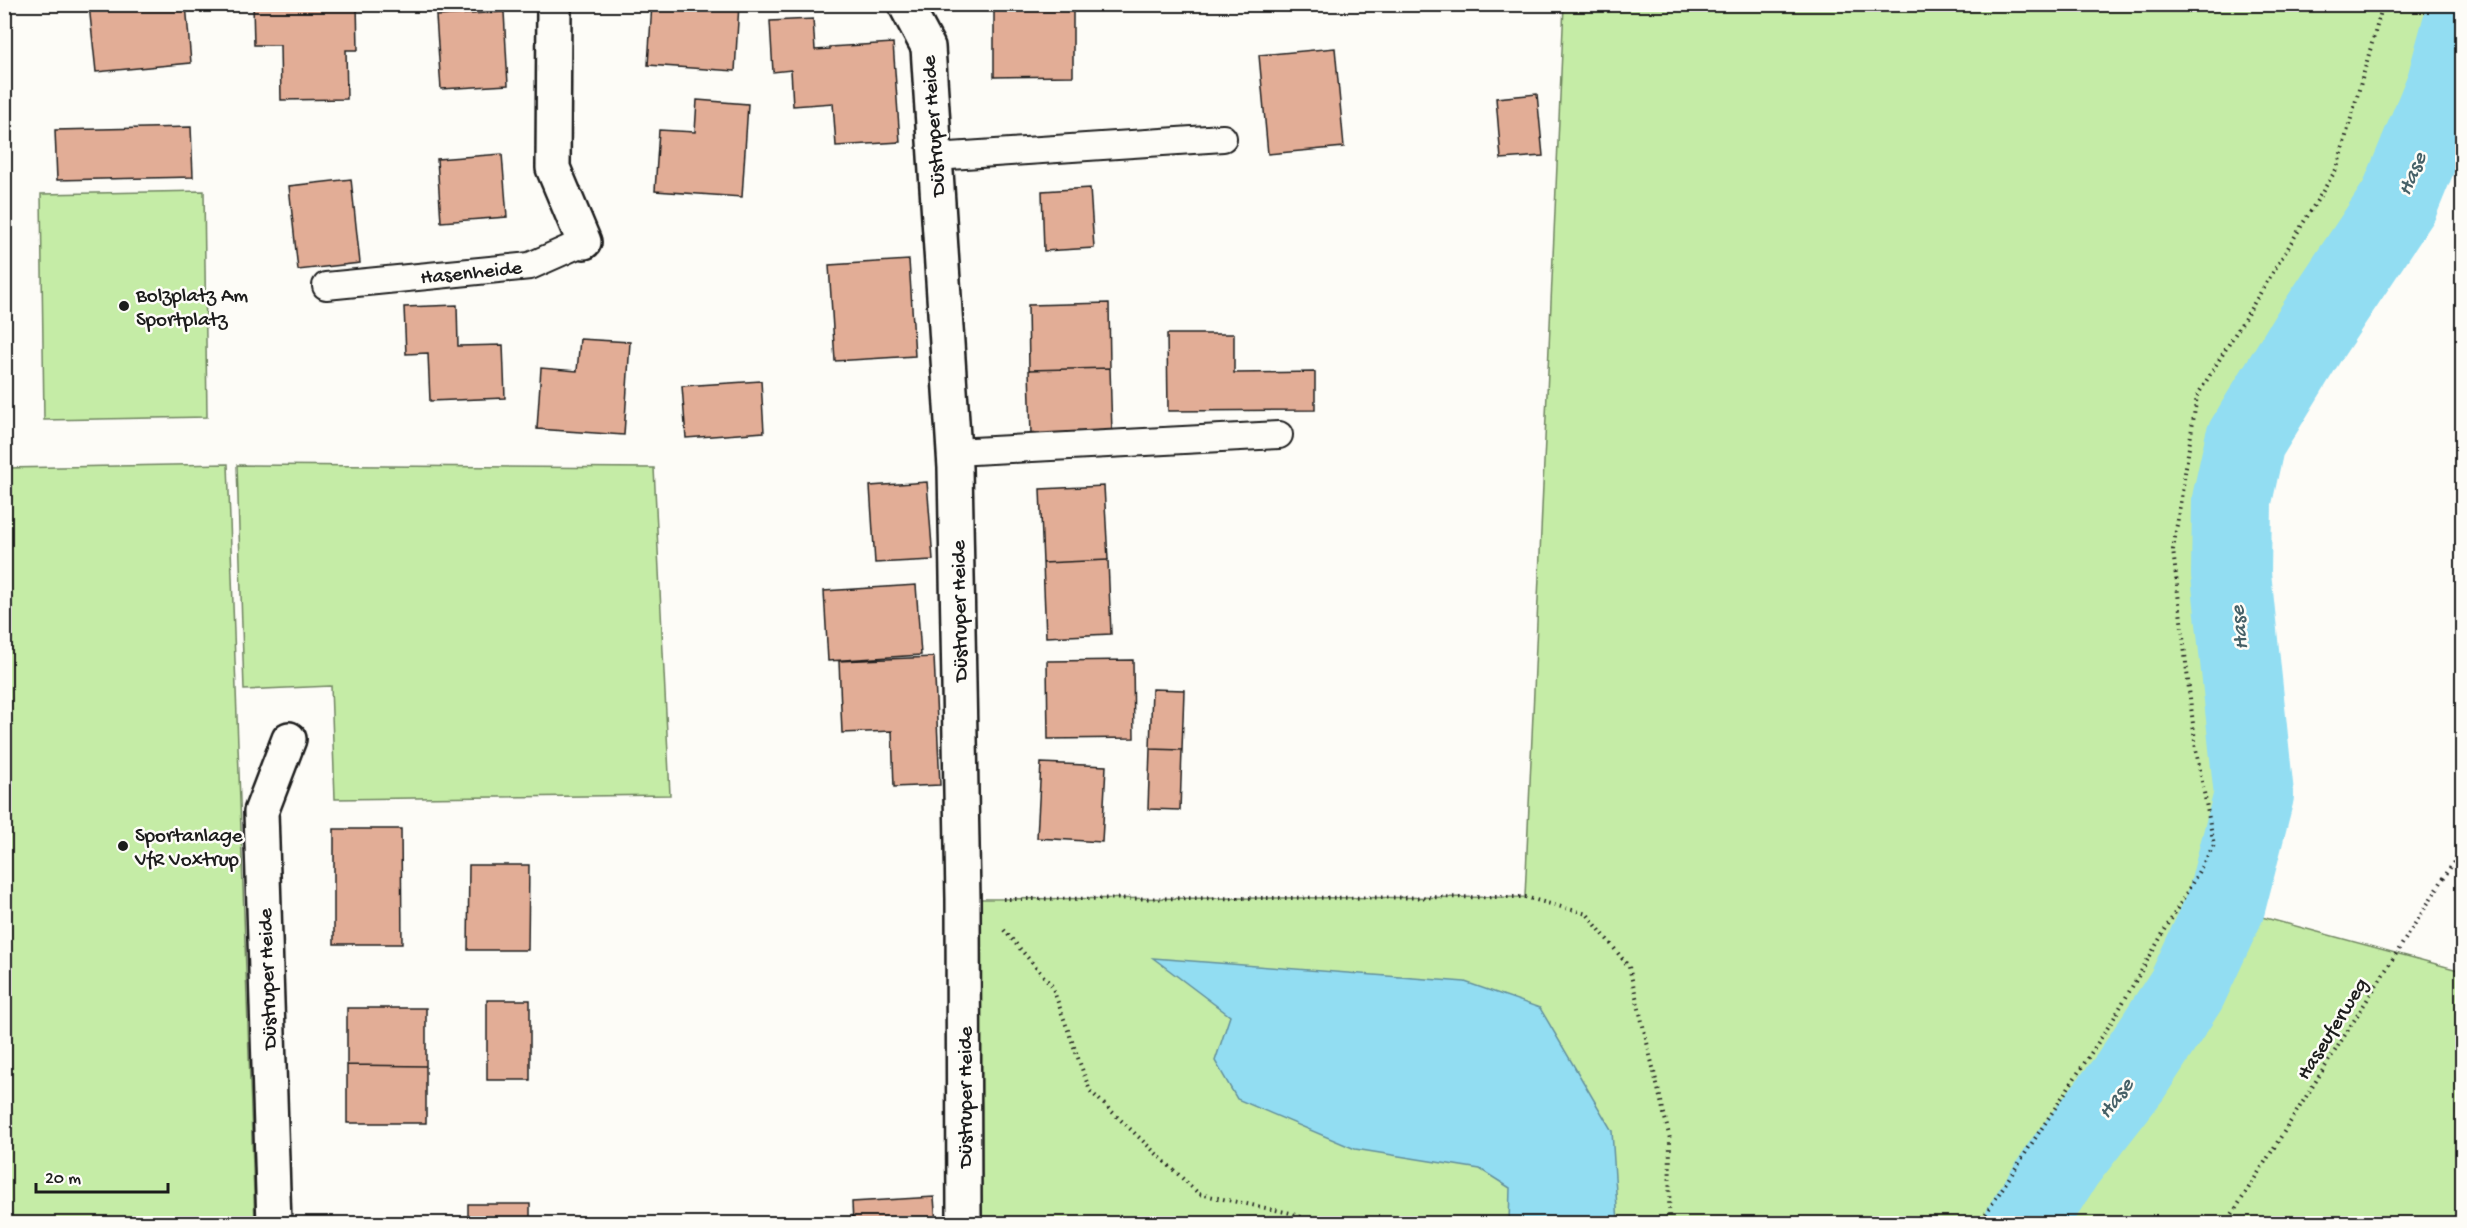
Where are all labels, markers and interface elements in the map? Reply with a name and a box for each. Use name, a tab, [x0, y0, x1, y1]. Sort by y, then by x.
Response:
street label: Düstruper Heide	[918, 53, 953, 199]
water label: Hase	[2393, 148, 2435, 200]
street label: Hasenheide	[419, 257, 525, 292]
place label: Bolzplatz Am Sportplatz	[135, 285, 248, 334]
marker: Bolzplatz Am Sportplatz	[117, 299, 131, 313]
street label: Düstruper Heide	[948, 539, 975, 684]
water label: Hase	[2226, 603, 2256, 651]
place label: Sportanlage VfR Voxtrup	[134, 825, 244, 874]
marker: Sportanlage VfR Voxtrup	[116, 839, 130, 853]
street label: Düstruper Heide	[255, 907, 285, 1052]
street label: Haseuferweg	[2293, 974, 2375, 1086]
street label: Düstruper Heide	[955, 1025, 980, 1170]
water label: Hase	[2094, 1073, 2142, 1125]
scale bar	[36, 1156, 168, 1194]
text: 20 m	[45, 1169, 81, 1190]

